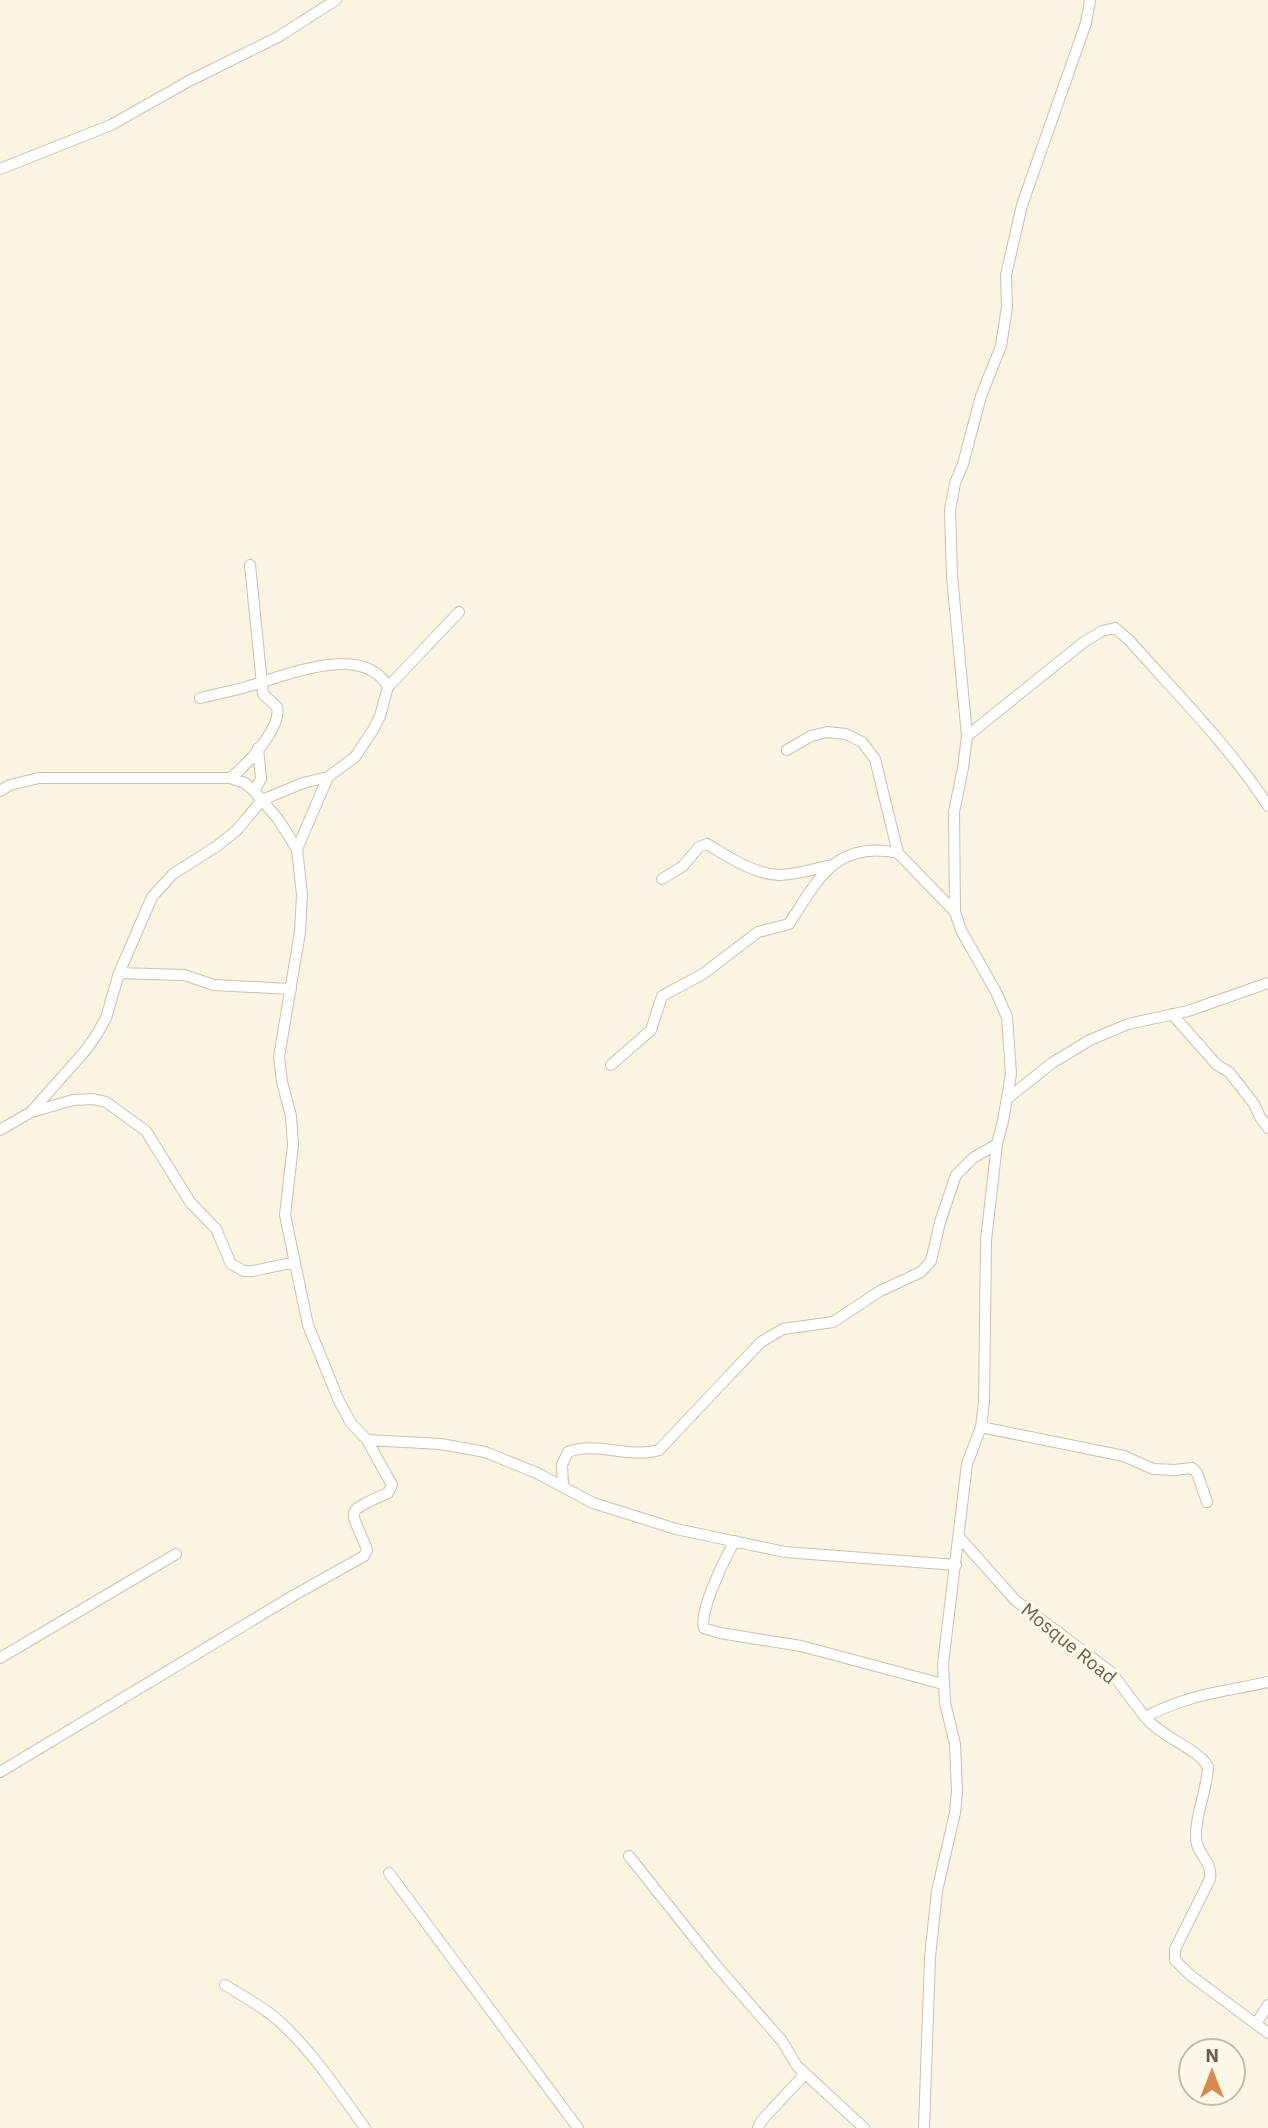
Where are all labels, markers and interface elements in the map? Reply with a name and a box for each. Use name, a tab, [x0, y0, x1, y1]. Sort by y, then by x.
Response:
street label: Mosque Road	[1016, 1597, 1122, 1689]
north arrow	[1177, 2037, 1247, 2107]
text: N	[1205, 2043, 1219, 2067]

